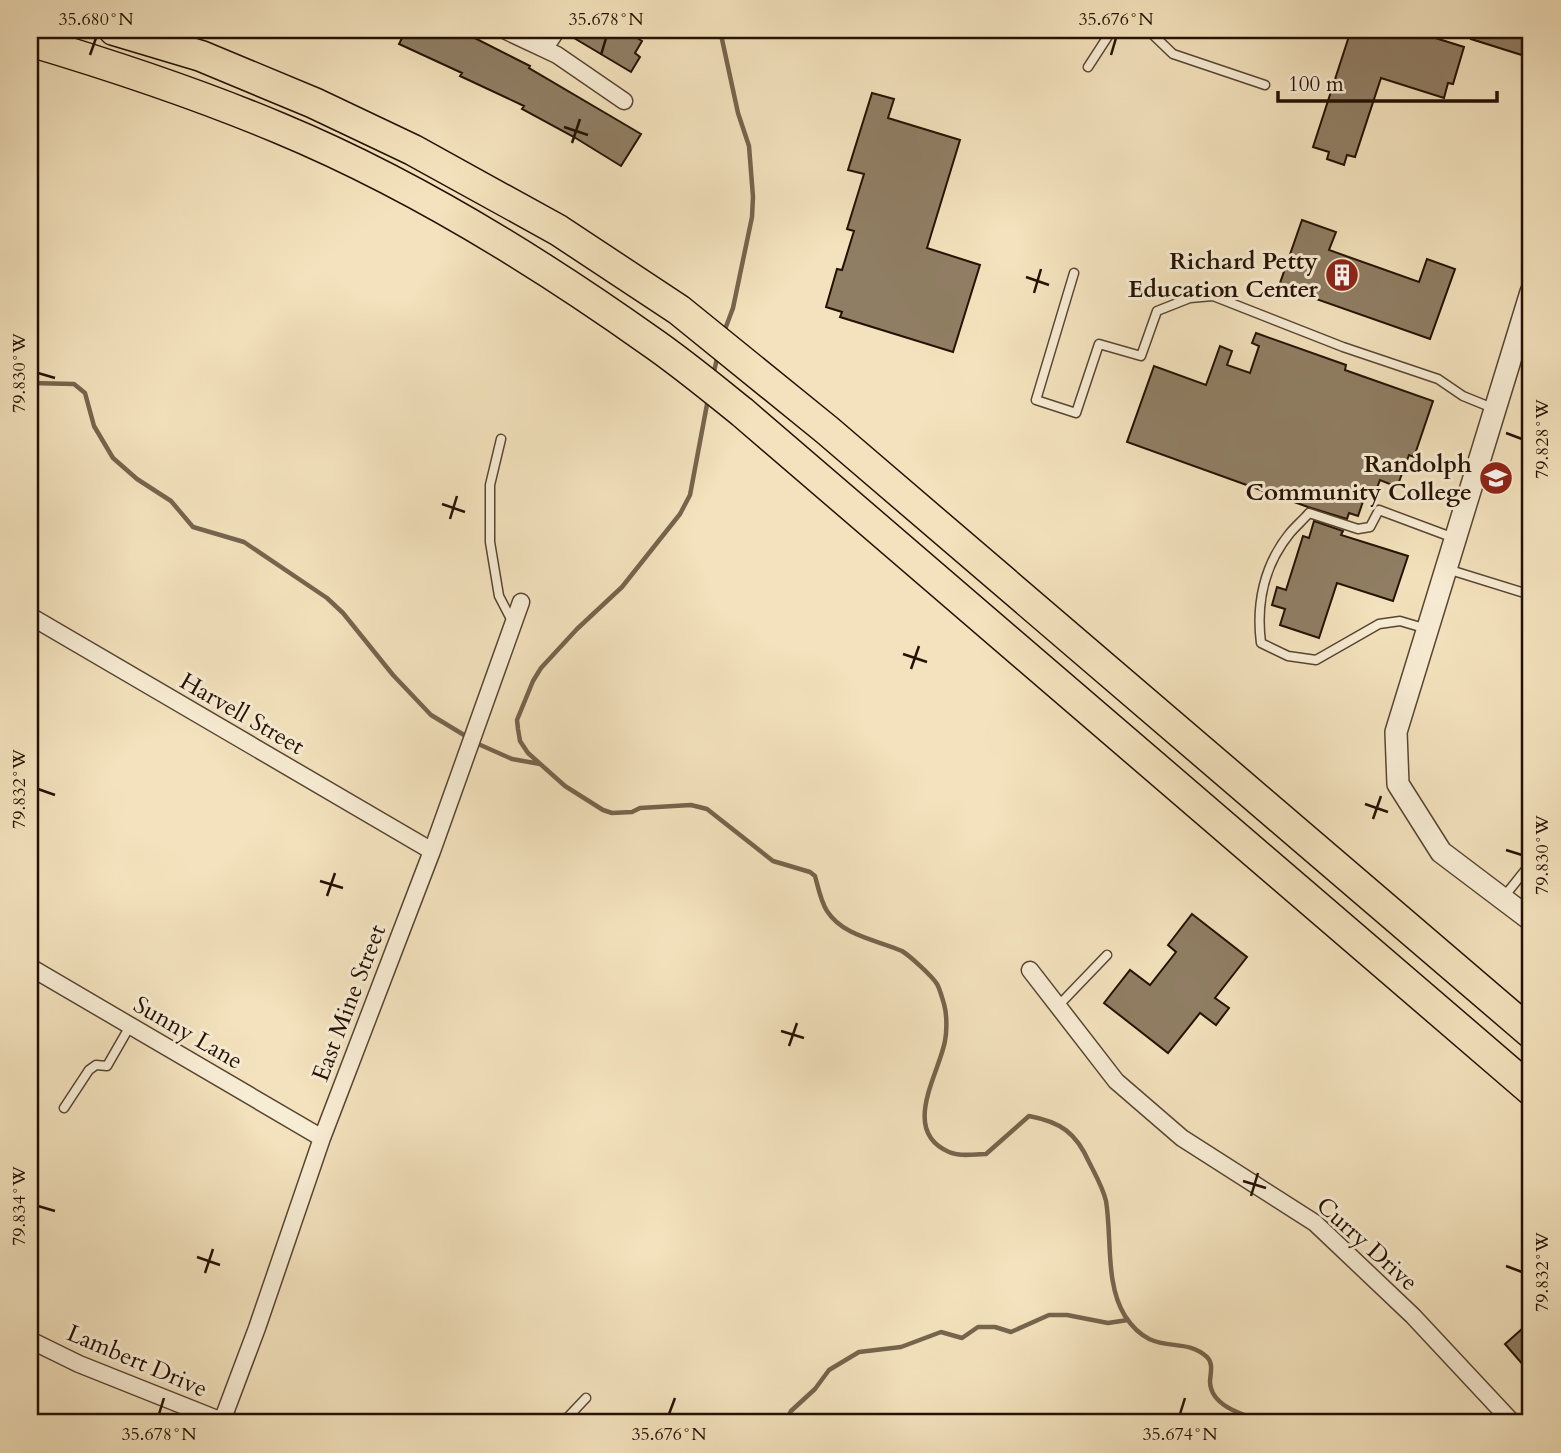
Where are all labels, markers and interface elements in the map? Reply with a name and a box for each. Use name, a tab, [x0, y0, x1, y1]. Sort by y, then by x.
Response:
text: 35.680°N	[58, 7, 134, 32]
text: 35.678°N	[568, 7, 644, 32]
text: 35.676°N	[1078, 7, 1154, 32]
scale bar	[1278, 60, 1496, 104]
text: 100 m	[1288, 70, 1344, 99]
place label: Richard Petty Education Center	[1128, 245, 1318, 306]
building icon: Richard Petty Education Center	[1323, 256, 1361, 294]
text: 79.830°W	[7, 333, 32, 413]
text: 79.828°W	[1530, 399, 1555, 479]
place label: Randolph Community College	[1245, 448, 1472, 509]
school or university icon: Randolph Community College	[1477, 459, 1515, 497]
street label: Harvell Street	[174, 665, 311, 763]
text: 79.832°W	[7, 749, 32, 829]
text: 79.830°W	[1530, 815, 1555, 895]
street label: East Mine Street	[304, 920, 394, 1086]
street label: Sunny Lane	[127, 988, 249, 1078]
text: 79.834°W	[7, 1166, 32, 1246]
street label: Curry Drive	[1309, 1190, 1425, 1298]
text: 79.832°W	[1530, 1232, 1555, 1312]
street label: Lambert Drive	[62, 1317, 212, 1405]
text: 35.678°N	[121, 1422, 197, 1447]
text: 35.676°N	[631, 1422, 707, 1447]
text: 35.674°N	[1142, 1422, 1218, 1447]

